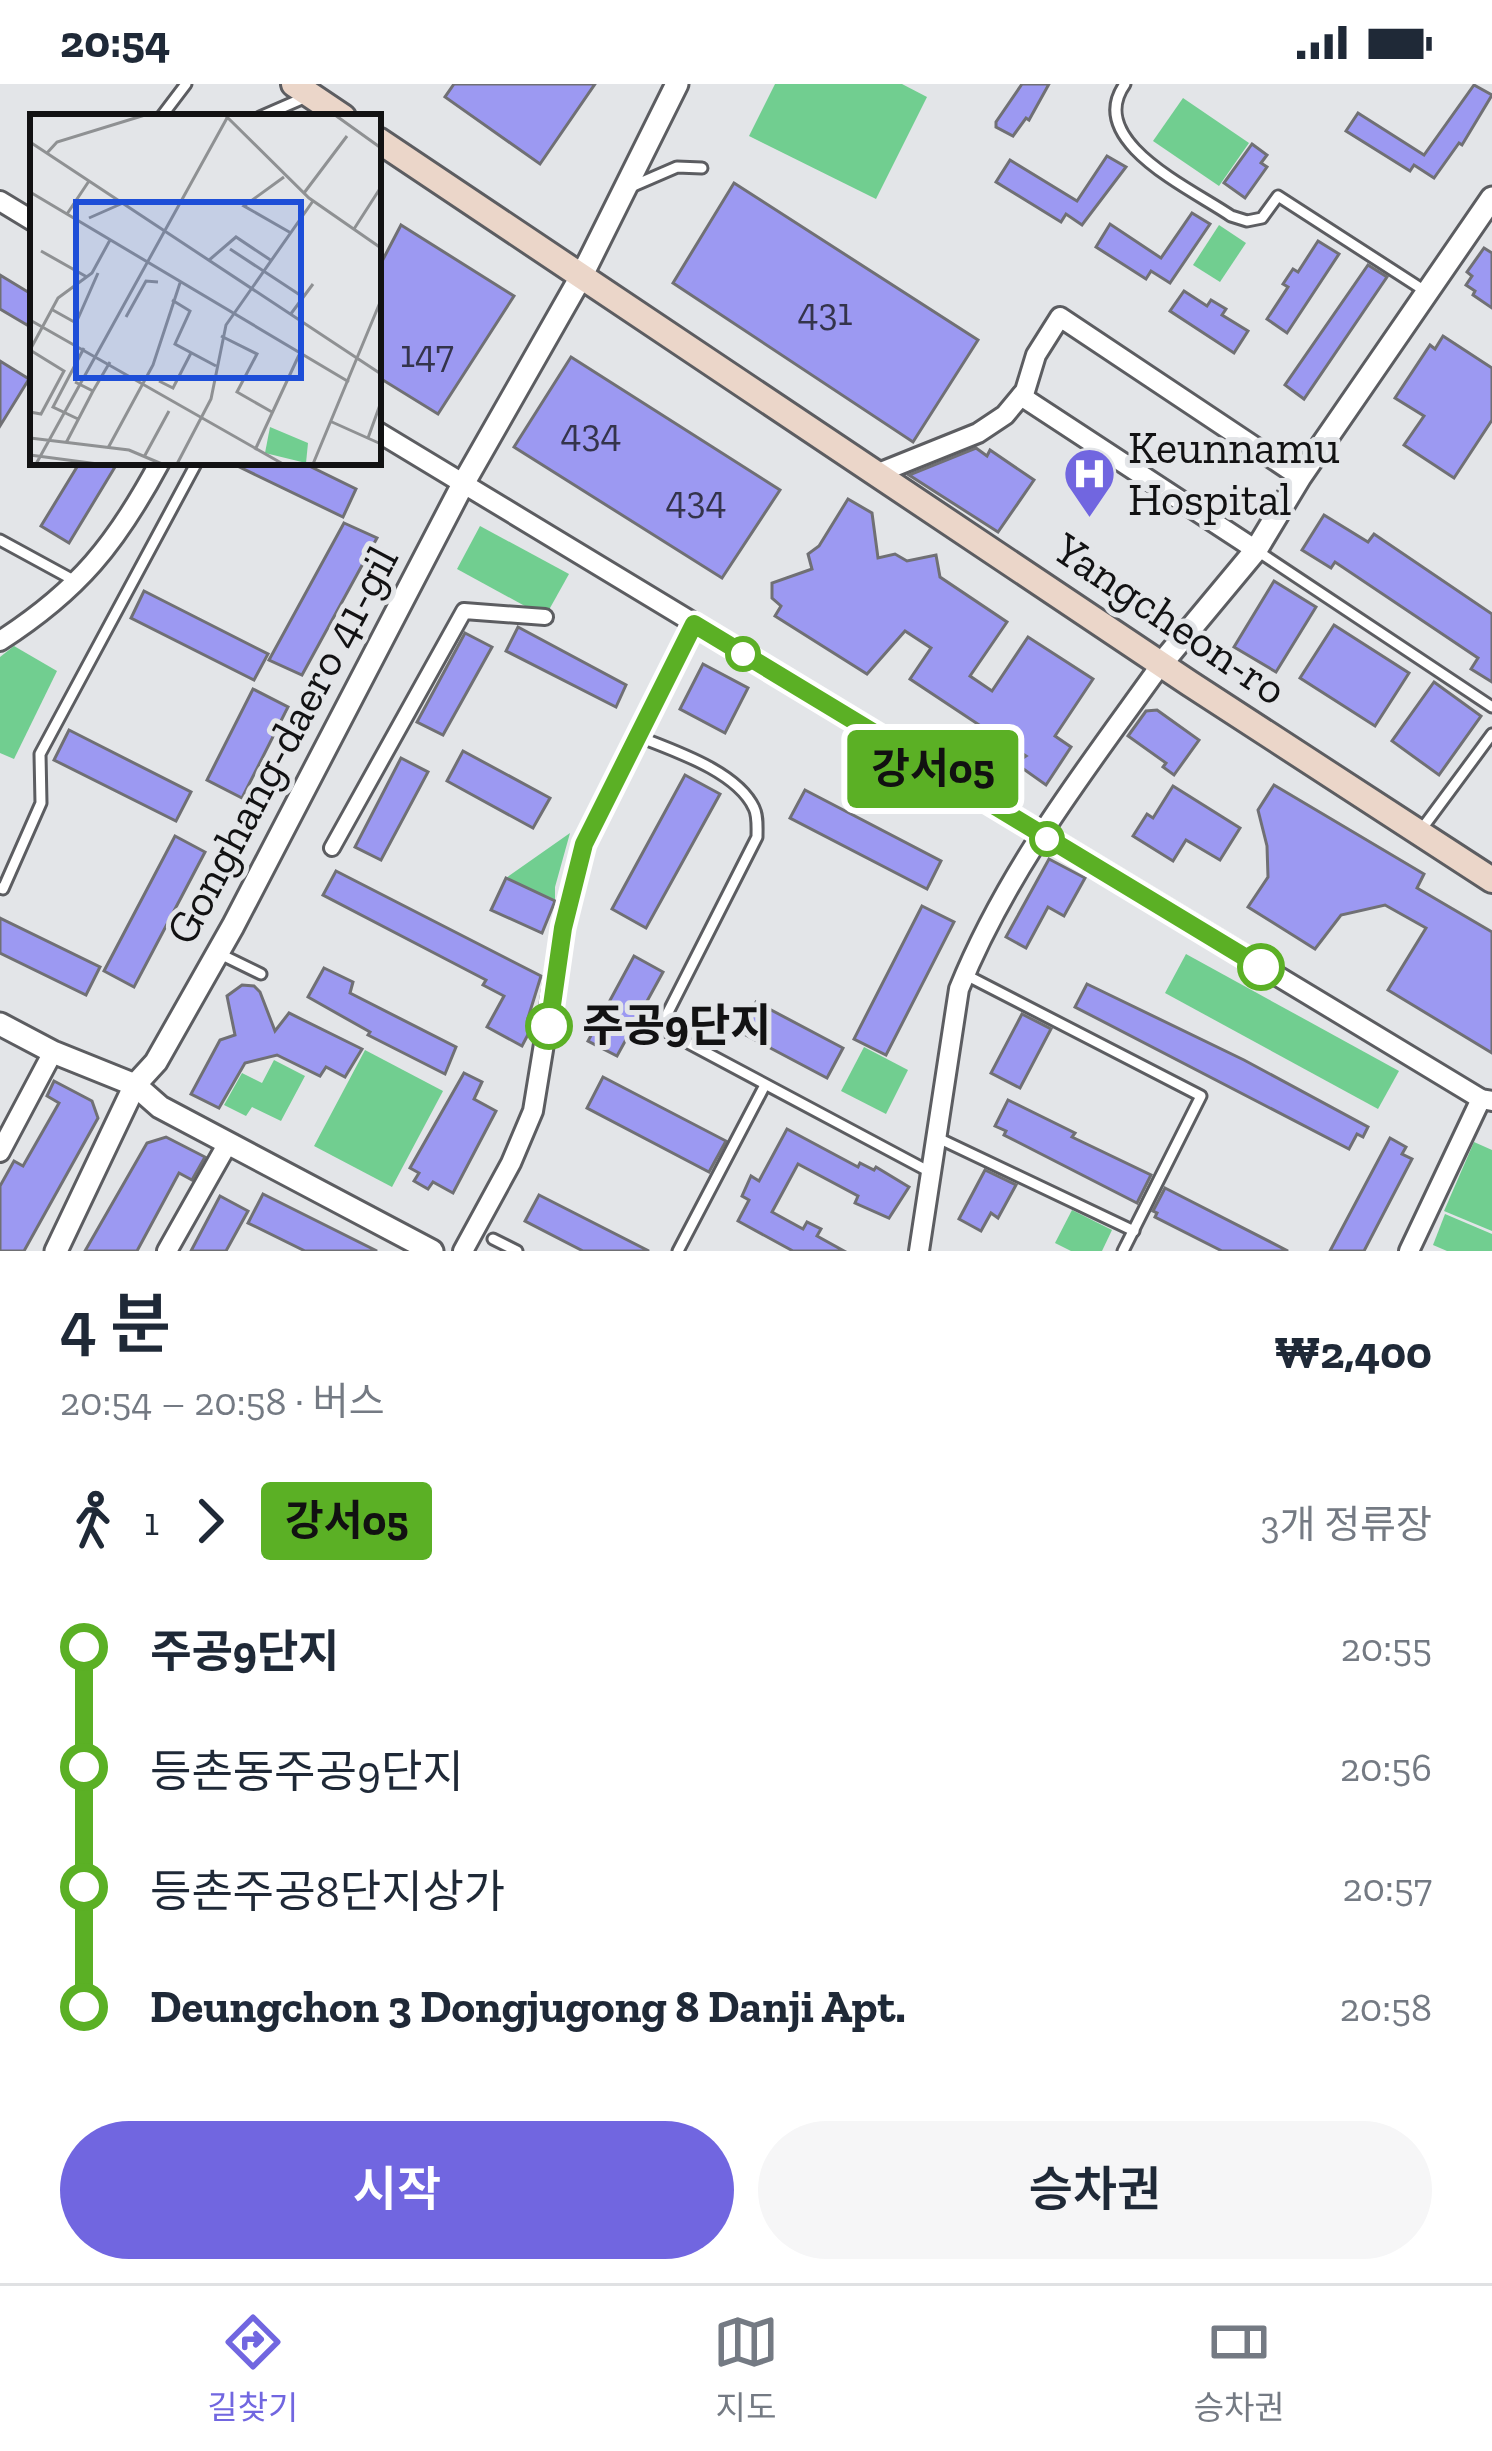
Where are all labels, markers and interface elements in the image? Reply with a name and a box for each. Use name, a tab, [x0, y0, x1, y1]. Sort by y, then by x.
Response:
text: 20:54	[60, 15, 170, 69]
inset map	[30, 114, 381, 465]
house number: 431	[797, 288, 853, 335]
house number: 147	[400, 330, 454, 377]
house number: 434	[560, 409, 622, 456]
place label: Keunnamu Hospital	[1128, 421, 1340, 527]
hospital icon: Keunnamu Hospital	[1061, 446, 1117, 520]
house number: 434	[665, 476, 727, 523]
street label: Yangcheon-ro	[1043, 521, 1297, 717]
street label: Gonghang-daero 41-gil	[154, 537, 410, 953]
unlabelled marker	[727, 638, 759, 670]
line badge: 강서05	[849, 730, 1017, 808]
text: 강서05	[871, 743, 995, 794]
unlabelled marker	[1031, 823, 1063, 855]
unlabelled marker	[1239, 945, 1283, 989]
place label: 주공9단지	[582, 999, 772, 1053]
marker: 주공9단지	[527, 1004, 571, 1048]
text: 4 분	[60, 1285, 171, 1364]
text: ₩2,400	[1274, 1326, 1432, 1380]
text: 20:54 – 20:58 · 버스	[60, 1378, 385, 1425]
icon: walk	[60, 1488, 126, 1554]
icon: forward	[177, 1488, 243, 1554]
text: 강서05	[285, 1495, 408, 1546]
text: 1	[144, 1498, 159, 1545]
text: 3개 정류장	[1261, 1501, 1432, 1548]
text: 20:55	[1341, 1624, 1432, 1671]
text: 주공9단지	[150, 1625, 340, 1679]
text: 20:56	[1340, 1744, 1432, 1791]
text: 등촌동주공9단지	[150, 1745, 464, 1799]
text: 20:57	[1342, 1864, 1432, 1911]
text: 등촌주공8단지상가	[150, 1865, 505, 1919]
text: Deungchon 3 Dongjugong 8 Danji Apt.	[150, 1980, 906, 2034]
text: 20:58	[1340, 1984, 1432, 2031]
button: 시작	[60, 2121, 734, 2259]
button: 승차권	[758, 2121, 1432, 2259]
tab: 길찾기	[207, 2309, 298, 2429]
tab: 지도	[713, 2309, 779, 2429]
tab: 승차권	[1194, 2309, 1285, 2429]

